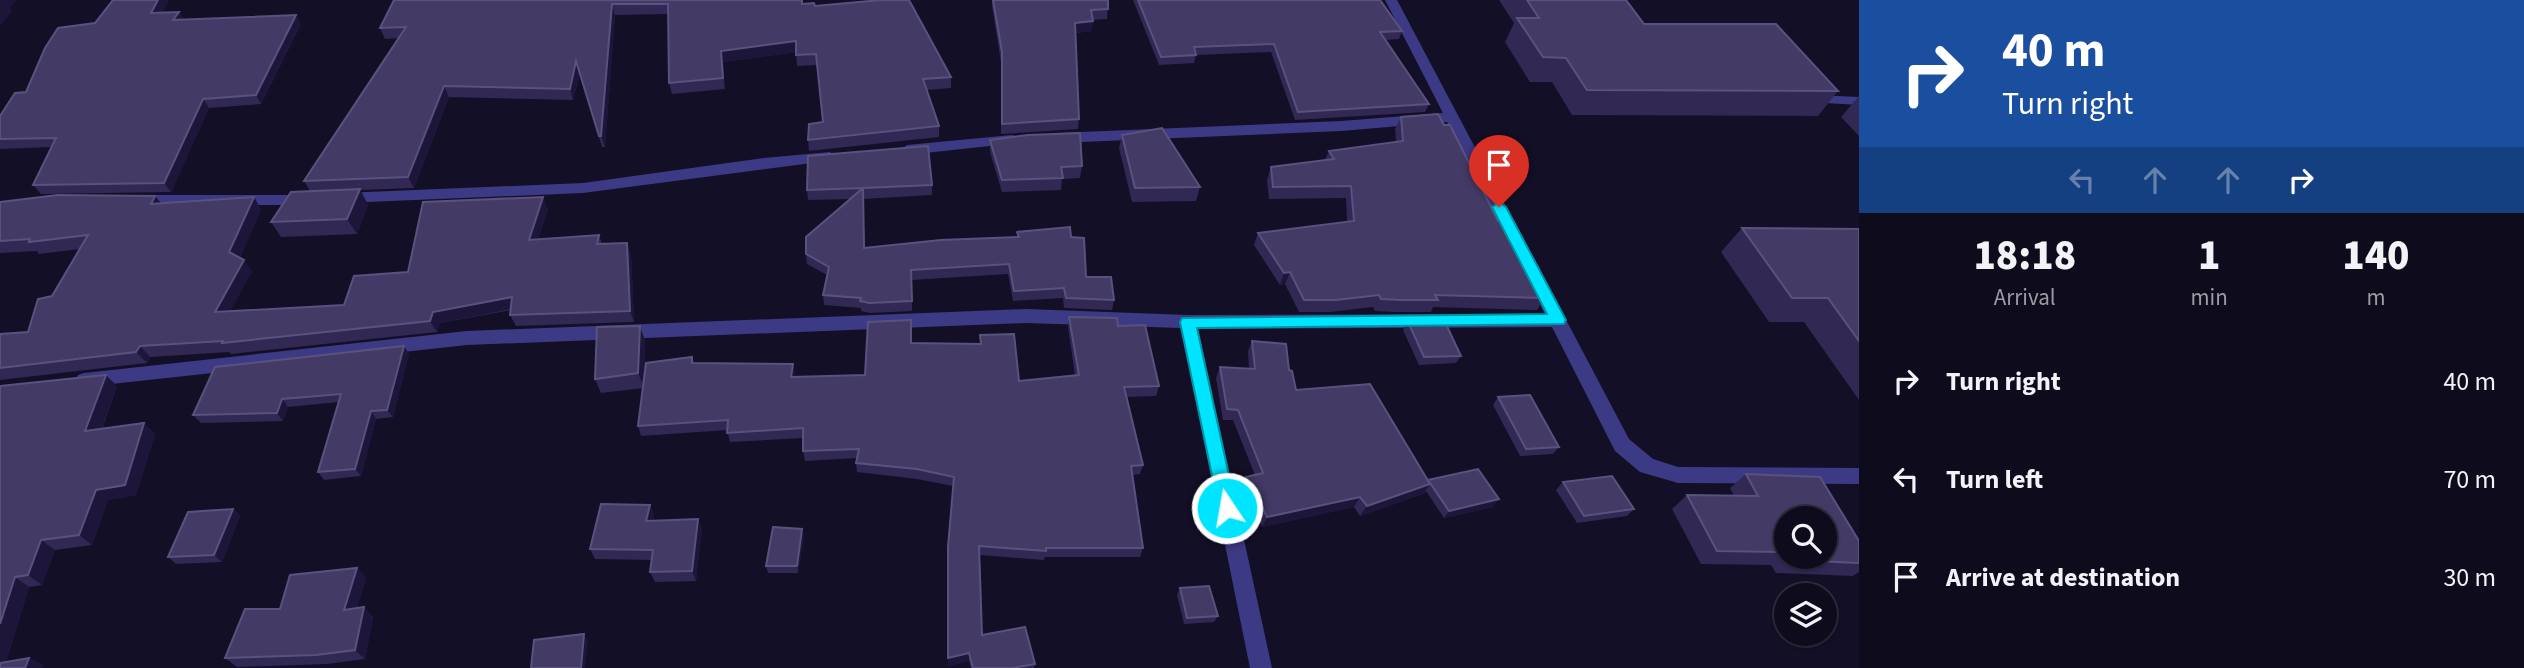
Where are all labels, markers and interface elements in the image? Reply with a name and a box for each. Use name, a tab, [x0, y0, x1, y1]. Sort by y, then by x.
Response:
text: 40 m	[2002, 16, 2106, 86]
icon: right	[1887, 28, 1978, 119]
text: Turn right	[2002, 81, 2133, 127]
pin	[1469, 135, 1529, 207]
icon: arrive	[1480, 146, 1518, 184]
icon: left	[2063, 161, 2101, 199]
icon: ahead	[2136, 161, 2174, 199]
icon: ahead	[2209, 161, 2247, 199]
icon: right	[2282, 161, 2320, 199]
text: 18:18	[1973, 226, 2076, 286]
text: 1	[2198, 226, 2220, 286]
text: 140	[2342, 226, 2410, 286]
text: Arrival	[1994, 281, 2056, 314]
text: min	[2191, 281, 2228, 314]
text: m	[2366, 281, 2385, 314]
icon: right	[1887, 362, 1925, 400]
text: Turn right	[1946, 363, 2061, 400]
text: 40 m	[2443, 363, 2496, 400]
icon: left	[1887, 460, 1925, 498]
text: Turn left	[1946, 461, 2043, 498]
text: 70 m	[2443, 461, 2496, 498]
position arrow	[1190, 471, 1264, 545]
map controls	[1774, 506, 1837, 646]
button: search	[1774, 506, 1837, 569]
icon: arrive	[1887, 558, 1925, 596]
text: Arrive at destination	[1946, 559, 2180, 596]
text: 30 m	[2443, 559, 2496, 596]
button: layers	[1774, 583, 1837, 646]

